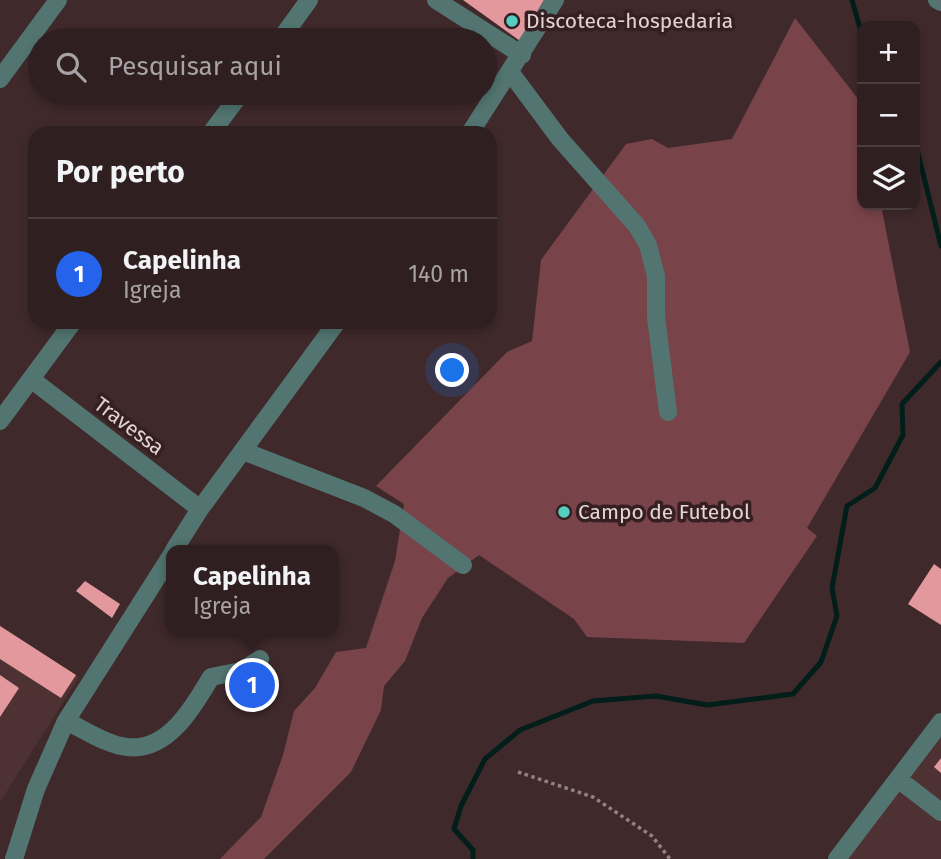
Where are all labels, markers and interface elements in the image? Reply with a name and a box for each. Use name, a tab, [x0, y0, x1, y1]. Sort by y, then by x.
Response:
place label: Discoteca-hospedaria	[526, 8, 733, 34]
marker: Discoteca-hospedaria	[504, 13, 520, 29]
map controls	[857, 21, 920, 210]
button: +	[857, 21, 920, 84]
search box	[28, 28, 497, 105]
icon: search	[52, 48, 90, 86]
text: Pesquisar aqui	[108, 51, 282, 82]
button: −	[857, 84, 920, 147]
button: layers	[857, 147, 920, 210]
text: Por perto	[56, 154, 185, 190]
text: Capelinha	[123, 245, 241, 276]
text: 1	[74, 260, 84, 288]
text: 140 m	[408, 260, 469, 288]
text: Igreja	[123, 276, 181, 304]
your location	[435, 353, 469, 387]
street label: Travessa	[89, 391, 169, 461]
place label: Campo de Futebol	[578, 499, 750, 525]
marker: Campo de Futebol	[556, 504, 572, 520]
popup	[166, 545, 338, 636]
text: Capelinha	[193, 561, 311, 592]
text: Igreja	[193, 592, 251, 620]
pin: 1	[229, 659, 275, 711]

